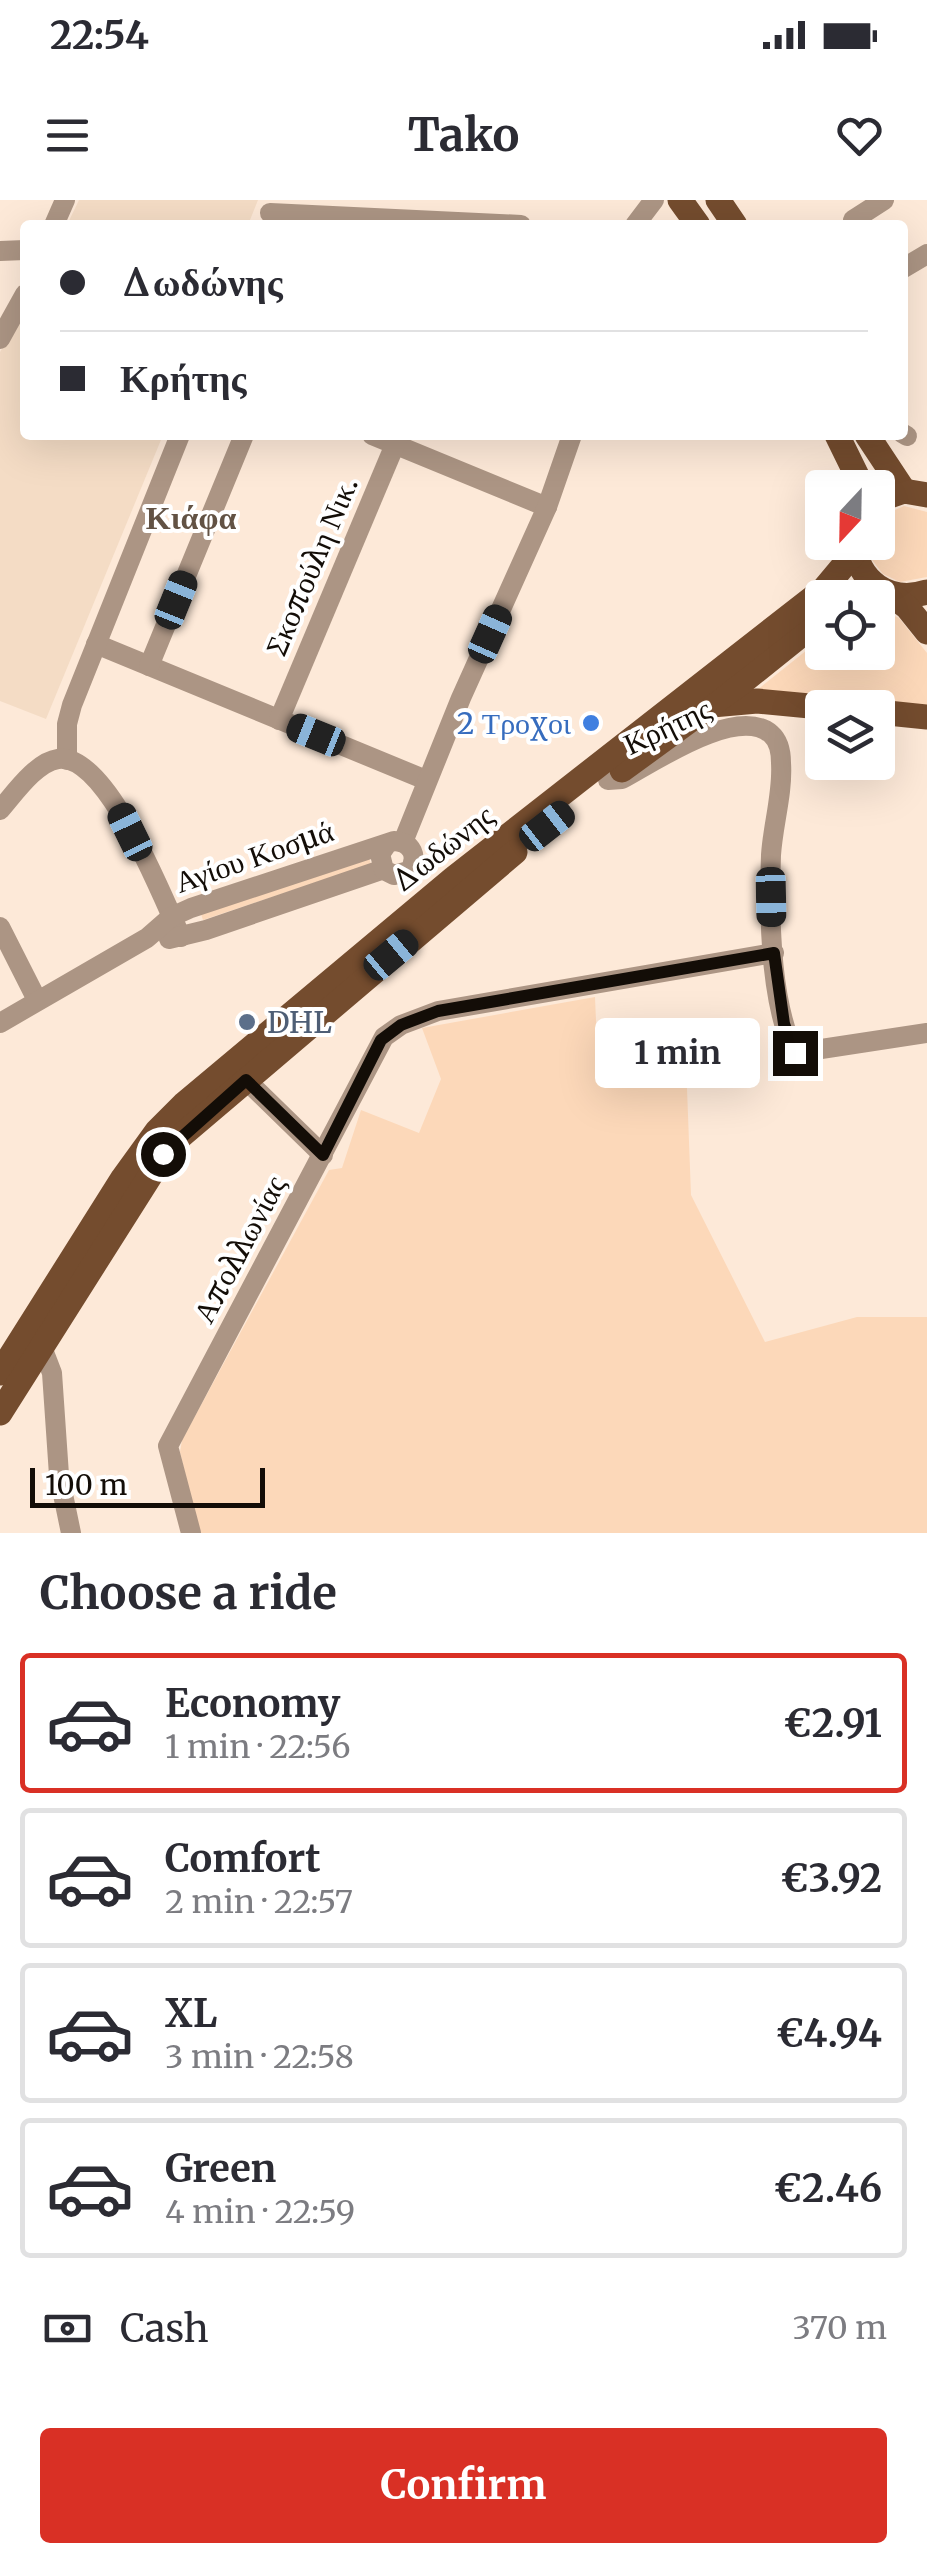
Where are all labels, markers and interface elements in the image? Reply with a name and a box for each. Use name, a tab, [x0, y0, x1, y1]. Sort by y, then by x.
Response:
text: 22:54	[50, 12, 149, 59]
text: Tako	[408, 107, 519, 163]
icon: menu	[40, 108, 95, 163]
icon: heart	[832, 108, 887, 163]
text: Δωδώνης	[120, 259, 283, 306]
text: Κρήτης	[120, 355, 247, 402]
north arrow	[805, 470, 895, 560]
map controls	[805, 470, 895, 780]
street label: Σκοπούλη Νικ.	[256, 471, 366, 661]
district label: Κιάφα	[146, 498, 236, 538]
car	[151, 567, 201, 633]
button: locate	[805, 580, 895, 670]
car	[464, 600, 516, 668]
street label: Κρήτης	[617, 689, 717, 763]
button: layers	[805, 690, 895, 780]
place label: 2 Τροχοι	[457, 704, 571, 742]
car	[283, 710, 349, 760]
marker: 2 Τροχοι	[580, 712, 602, 734]
street label: Δωδώνης	[383, 796, 501, 900]
car	[514, 796, 580, 856]
car	[103, 798, 157, 866]
street label: Αγίου Κοσμά	[170, 811, 339, 901]
car	[755, 867, 787, 927]
car	[358, 924, 424, 986]
place label: DHL	[267, 1003, 332, 1041]
marker: DHL	[236, 1011, 258, 1033]
callout: 1 min	[595, 1018, 760, 1088]
route end	[773, 1031, 818, 1076]
text: 1 min	[634, 1033, 721, 1073]
route start	[141, 1132, 186, 1177]
street label: Απολλωνίας	[184, 1169, 294, 1329]
scale bar	[30, 1463, 265, 1508]
text: 100 m	[45, 1467, 127, 1503]
text: Choose a ride	[40, 1565, 337, 1621]
icon: car	[45, 1678, 135, 1768]
text: Economy	[165, 1680, 340, 1727]
text: €2.91	[783, 1700, 882, 1747]
text: 1 min · 22:56	[165, 1727, 350, 1767]
icon: car	[45, 1833, 135, 1923]
text: Comfort	[165, 1835, 321, 1882]
text: €3.92	[780, 1855, 882, 1902]
text: 2 min · 22:57	[165, 1882, 353, 1922]
icon: car	[45, 1988, 135, 2078]
text: XL	[165, 1990, 217, 2037]
text: €4.94	[776, 2010, 882, 2057]
text: 3 min · 22:58	[165, 2037, 354, 2077]
icon: car	[45, 2143, 135, 2233]
text: Green	[165, 2145, 276, 2192]
text: €2.46	[774, 2165, 882, 2212]
text: 4 min · 22:59	[165, 2192, 355, 2232]
icon: cash	[40, 2301, 95, 2356]
text: Cash	[120, 2305, 209, 2352]
text: 370 m	[792, 2308, 887, 2348]
button: Confirm	[40, 2428, 887, 2543]

